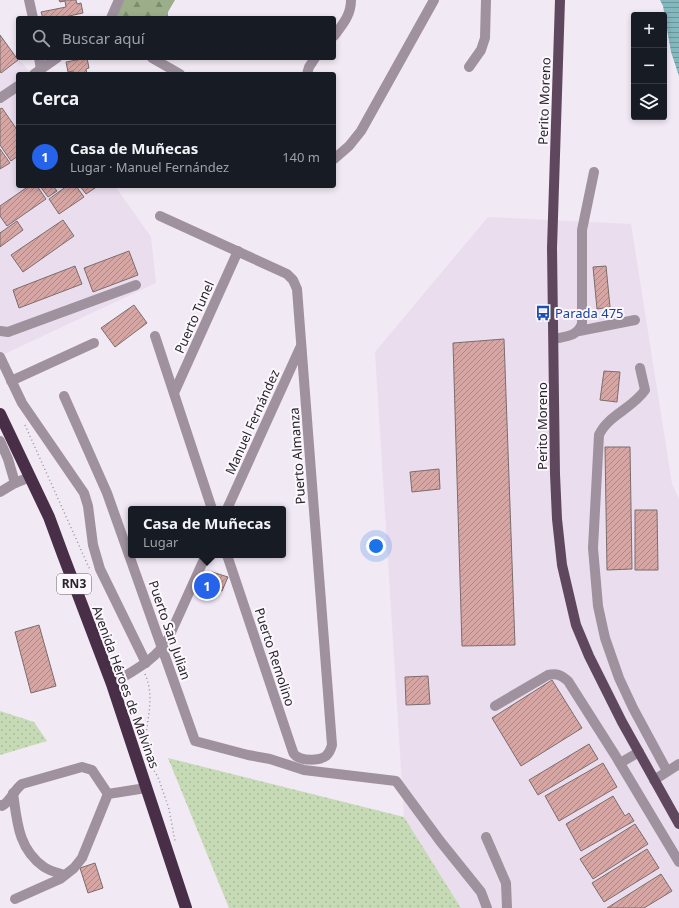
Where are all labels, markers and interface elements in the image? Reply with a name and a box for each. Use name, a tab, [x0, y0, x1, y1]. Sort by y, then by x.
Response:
map controls	[631, 12, 667, 120]
button: +	[631, 12, 667, 48]
search box	[16, 16, 336, 60]
icon: search	[30, 27, 52, 49]
text: Buscar aquí	[62, 28, 145, 48]
button: −	[631, 48, 667, 84]
street label: Perito Moreno	[533, 57, 555, 145]
button: layers	[631, 84, 667, 120]
text: Cerca	[32, 87, 79, 110]
text: Casa de Muñecas	[70, 138, 198, 158]
text: 1	[41, 148, 49, 166]
text: 140 m	[282, 148, 320, 166]
text: Lugar · Manuel Fernández	[70, 158, 229, 176]
street label: Puerto Tunel	[170, 278, 218, 356]
bus stop icon: Parada 475	[534, 304, 552, 322]
place label: Parada 475	[555, 304, 624, 322]
street label: Manuel Fernández	[221, 367, 283, 477]
street label: Perito Moreno	[533, 382, 551, 470]
street label: Puerto Almanza	[285, 407, 309, 505]
popup	[128, 506, 286, 558]
text: Casa de Muñecas	[143, 513, 271, 533]
text: Lugar	[143, 533, 178, 551]
your location	[366, 536, 386, 556]
pin: 1	[194, 571, 220, 601]
road number: RN3	[57, 574, 91, 594]
street label: Puerto San Julian	[145, 578, 195, 682]
street label: Avenida Héroes de Malvinas	[88, 603, 164, 771]
street label: Puerto Remolino	[251, 605, 299, 709]

